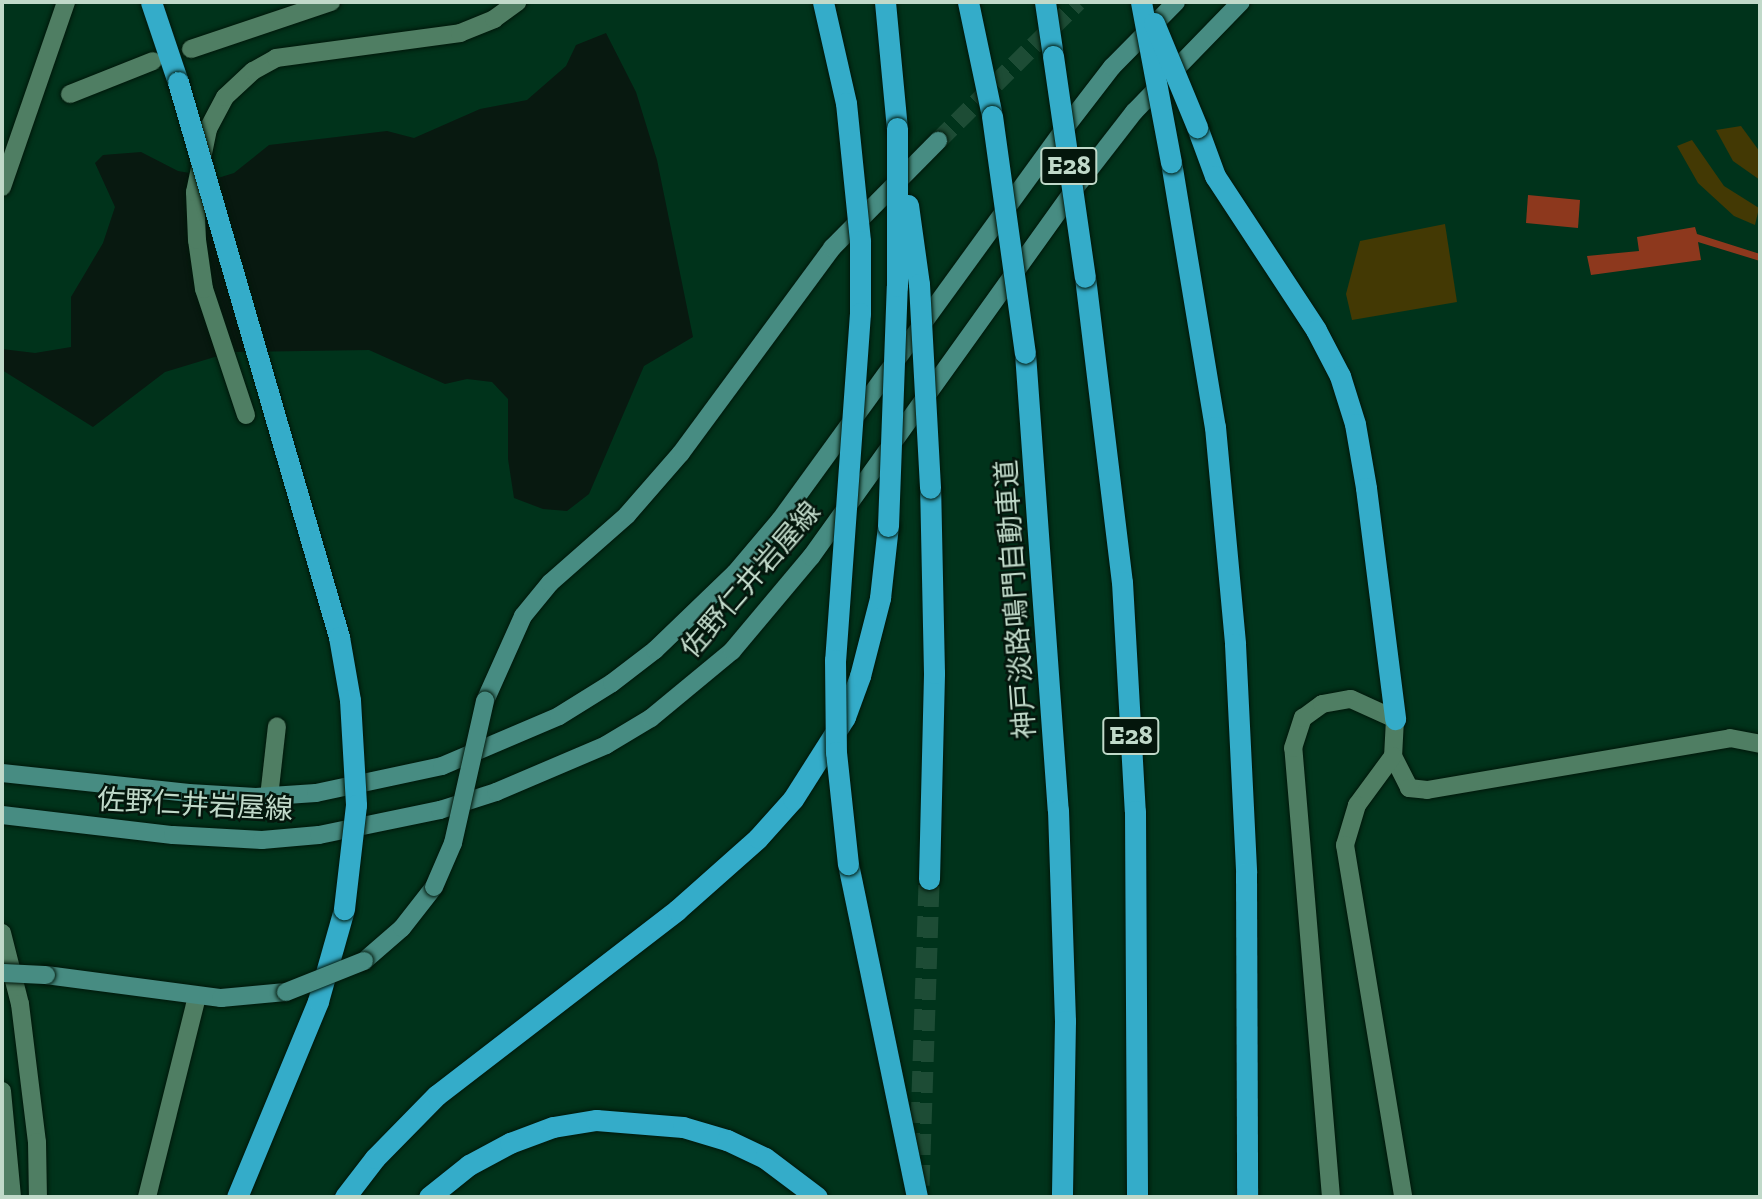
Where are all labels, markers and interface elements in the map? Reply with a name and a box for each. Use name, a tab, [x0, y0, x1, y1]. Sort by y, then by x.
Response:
road number: E28	[1039, 144, 1099, 188]
street label: 神戸淡路鳴門自動車道	[989, 458, 1043, 740]
street label: 佐野仁井岩屋線	[674, 495, 828, 665]
road number: E28	[1101, 714, 1161, 758]
street label: 佐野仁井岩屋線	[96, 783, 294, 827]

